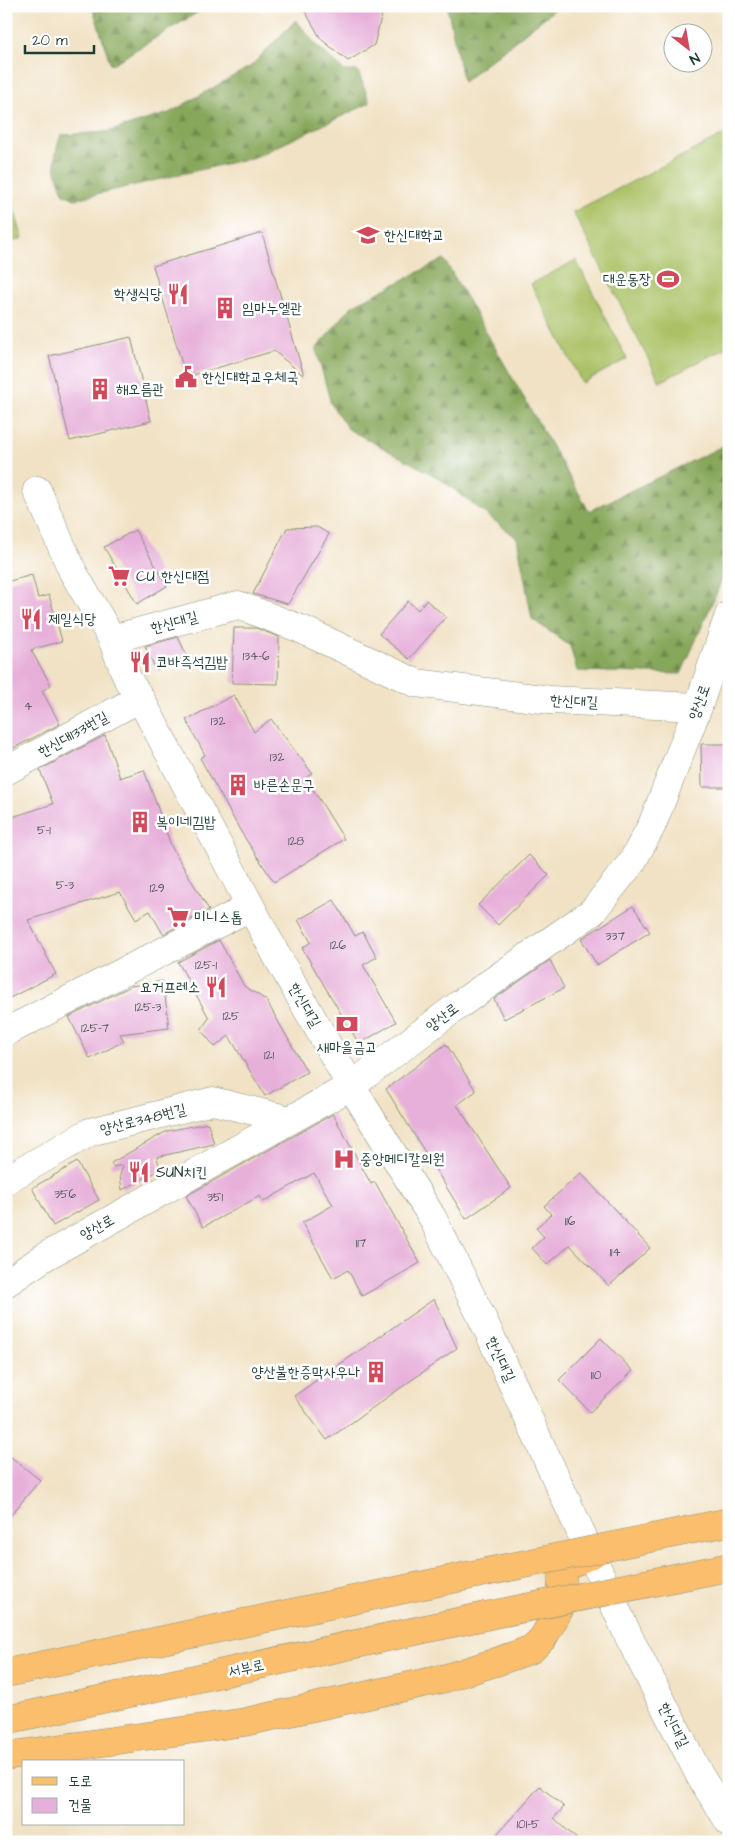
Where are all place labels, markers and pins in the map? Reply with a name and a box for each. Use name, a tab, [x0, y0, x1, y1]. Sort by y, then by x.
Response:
school or university icon: 한신대학교	[355, 222, 381, 248]
place label: 한신대학교	[384, 225, 444, 246]
sports icon: 대운동장	[655, 266, 681, 292]
place label: 대운동장	[603, 269, 651, 290]
restaurant icon: 학생식당	[165, 281, 191, 307]
place label: 학생식당	[114, 284, 162, 305]
building icon: 임마누엘관	[212, 295, 238, 321]
place label: 임마누엘관	[242, 298, 302, 319]
public building icon: 한신대학교우체국	[173, 364, 199, 390]
place label: 한신대학교우체국	[202, 367, 299, 388]
building icon: 해오름관	[87, 376, 113, 402]
place label: 해오름관	[116, 379, 164, 400]
supermarket icon: CU 한신대점	[106, 563, 132, 589]
place label: CU 한신대점	[136, 566, 209, 587]
restaurant icon: 제일식당	[18, 606, 44, 632]
place label: 제일식당	[48, 609, 96, 630]
restaurant icon: 코바즉석김밥	[127, 649, 153, 675]
place label: 코바즉석김밥	[156, 652, 228, 673]
building icon: 바른손문구	[225, 772, 251, 798]
place label: 바른손문구	[254, 775, 314, 796]
building icon: 복이네김밥	[127, 809, 153, 835]
place label: 복이네김밥	[156, 812, 216, 833]
supermarket icon: 미니스톱	[165, 904, 191, 930]
place label: 미니스톱	[194, 907, 242, 928]
restaurant icon: 요거프레소	[203, 974, 229, 1000]
place label: 요거프레소	[140, 977, 200, 998]
bank icon: 새마을금고	[334, 1011, 360, 1037]
place label: 새마을금고	[317, 1037, 377, 1058]
hospital icon: 중앙메디칼의원	[331, 1146, 357, 1172]
place label: 중앙메디칼의원	[360, 1149, 445, 1170]
restaurant icon: SUN치킨	[126, 1159, 152, 1185]
place label: SUN치킨	[156, 1162, 208, 1183]
building icon: 양산불한증막사우나	[363, 1359, 389, 1385]
place label: 양산불한증막사우나	[251, 1362, 360, 1383]

